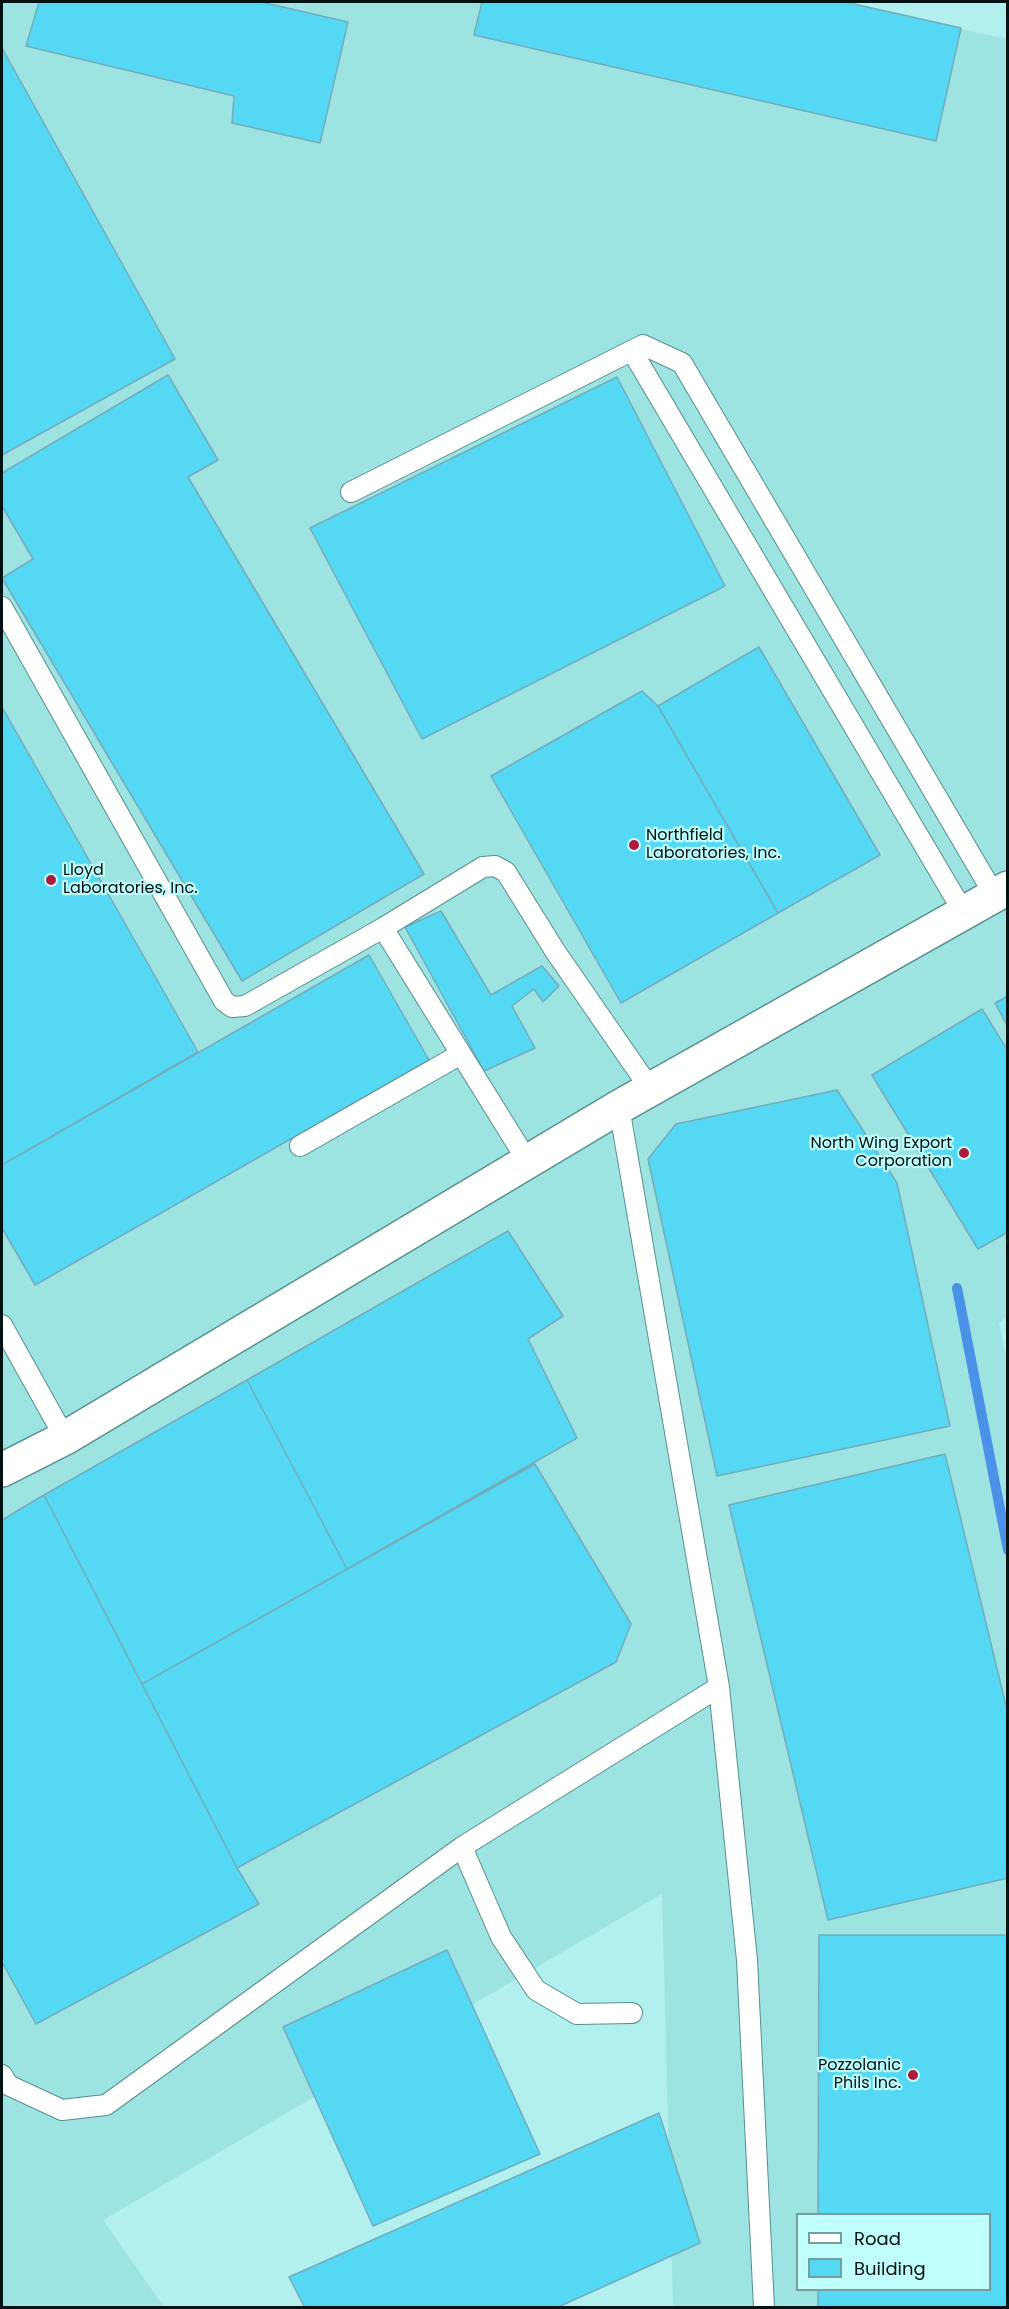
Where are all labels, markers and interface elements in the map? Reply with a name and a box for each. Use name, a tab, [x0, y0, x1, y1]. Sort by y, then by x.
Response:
place label: Northfield Laboratories, Inc.	[646, 826, 780, 864]
marker: Northfield Laboratories, Inc.	[627, 838, 641, 852]
place label: Lloyd Laboratories, Inc.	[63, 861, 197, 899]
marker: Lloyd Laboratories, Inc.	[44, 873, 58, 887]
place label: North Wing Export Corporation	[811, 1134, 952, 1172]
marker: North Wing Export Corporation	[957, 1146, 971, 1160]
place label: Pozzolanic Phils Inc.	[818, 2056, 901, 2094]
marker: Pozzolanic Phils Inc.	[906, 2068, 920, 2082]
legend	[796, 2213, 991, 2291]
text: Road	[854, 2226, 901, 2251]
text: Building	[854, 2256, 926, 2281]

